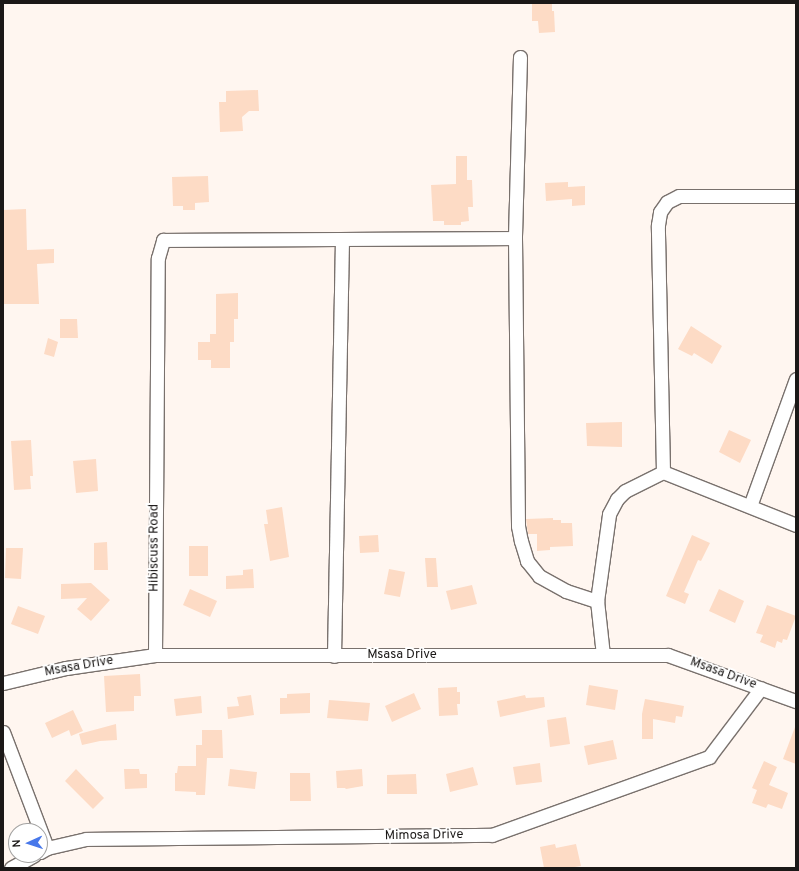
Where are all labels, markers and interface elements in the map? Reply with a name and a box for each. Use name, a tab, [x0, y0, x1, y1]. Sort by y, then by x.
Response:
street label: Hibiscuss Road	[147, 504, 163, 592]
street label: Msasa Drive	[367, 647, 437, 663]
street label: Msasa Drive	[43, 653, 115, 681]
street label: Msasa Drive	[688, 655, 758, 693]
north arrow	[8, 823, 48, 863]
street label: Mimosa Drive	[384, 828, 464, 844]
text: N	[10, 839, 24, 848]

